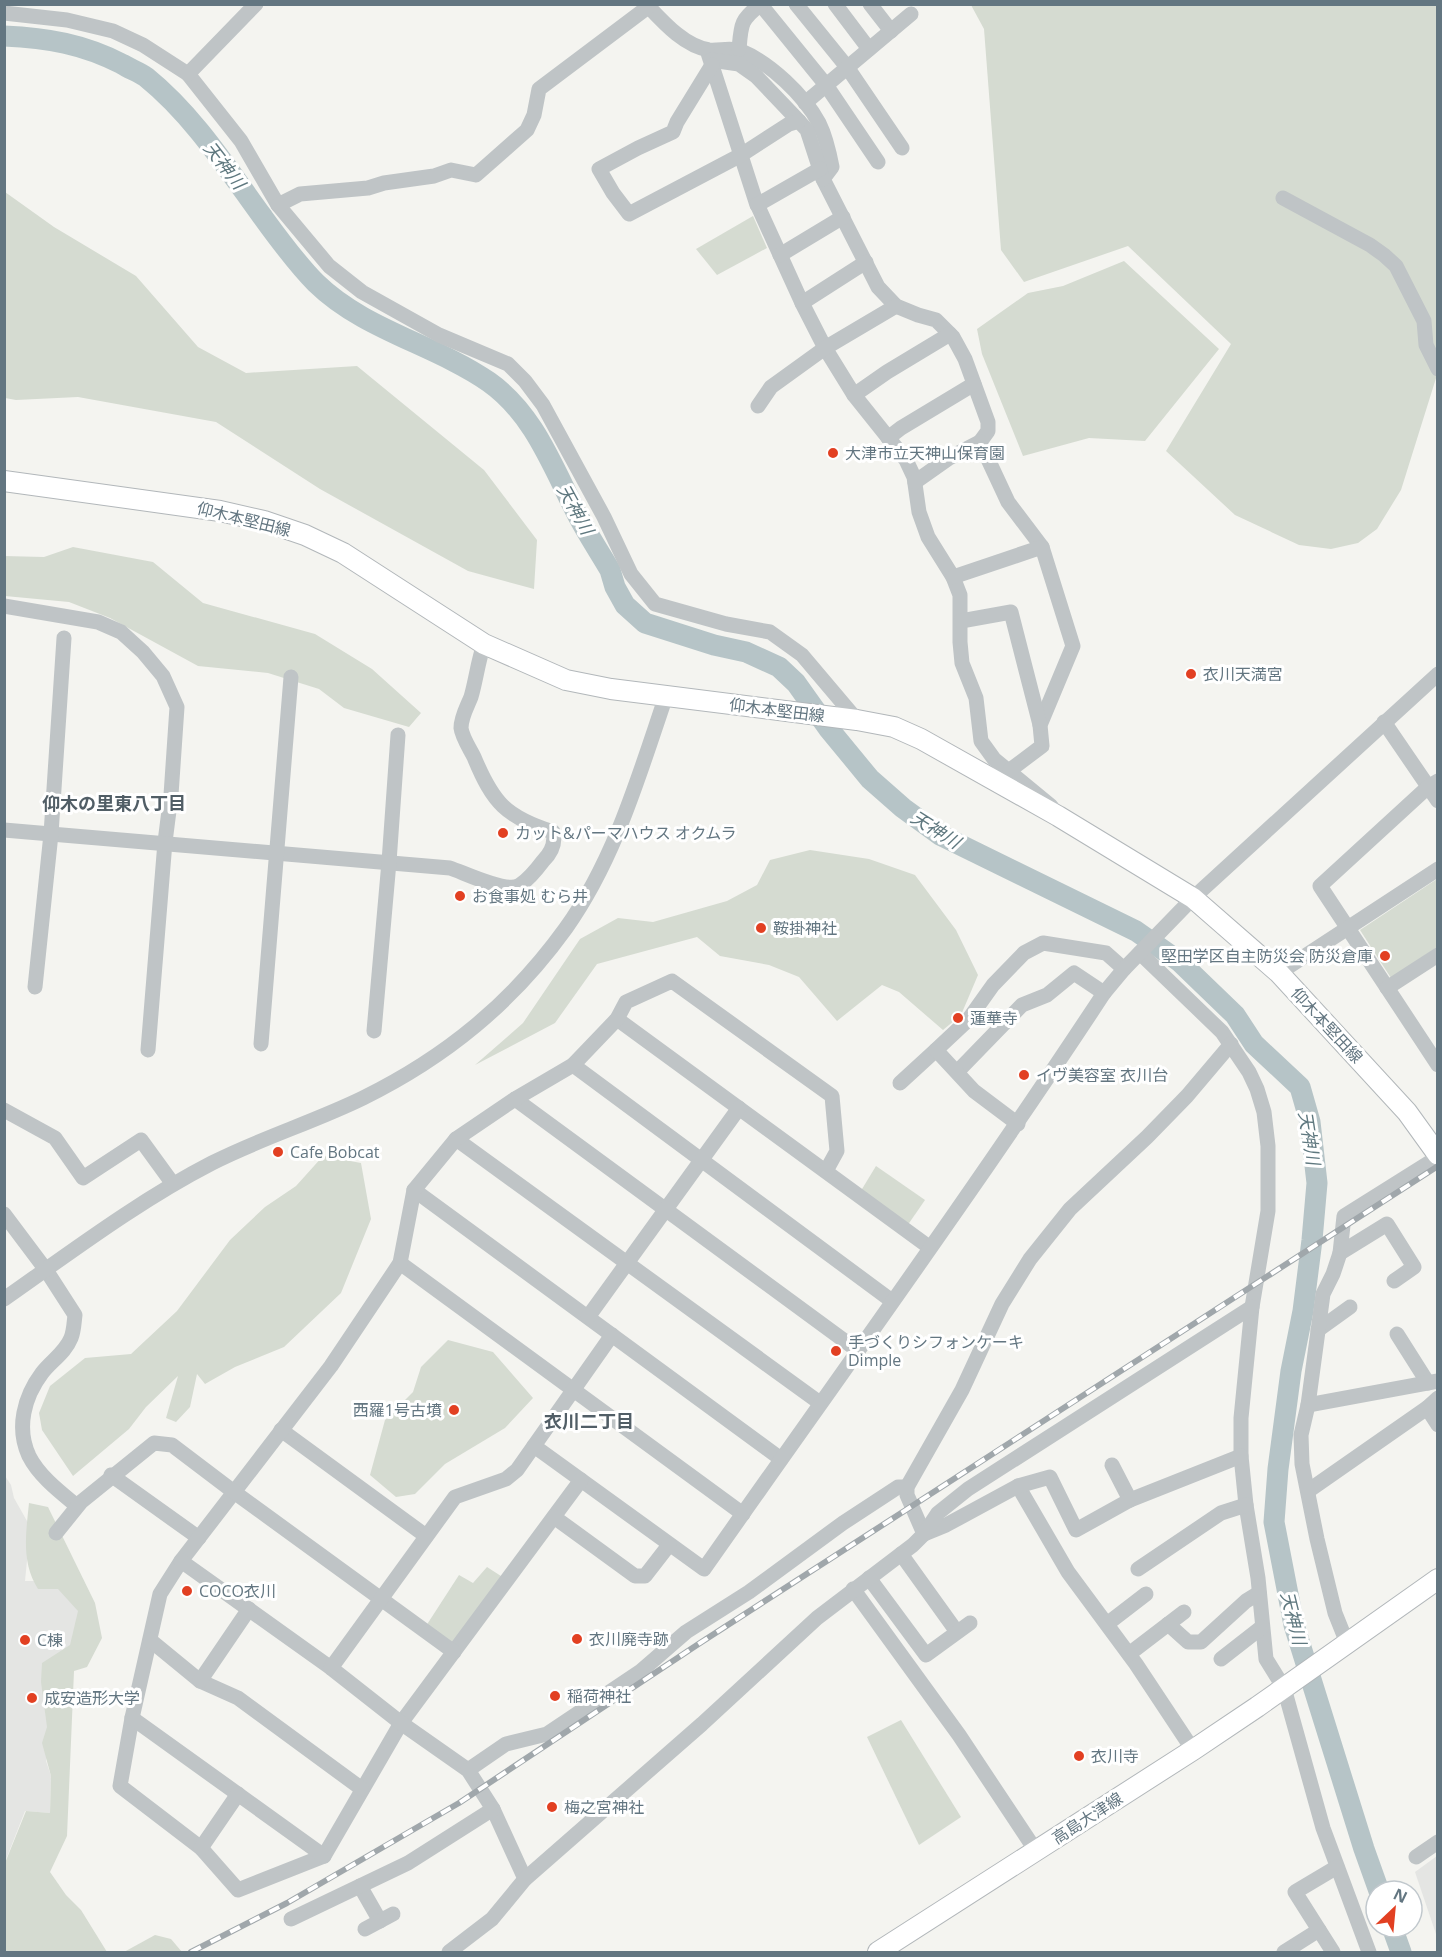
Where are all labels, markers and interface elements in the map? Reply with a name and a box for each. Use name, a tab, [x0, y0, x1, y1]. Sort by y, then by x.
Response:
water label: 天神川	[199, 136, 252, 195]
place label: 大津市立天神山保育園	[845, 442, 1005, 464]
marker: 大津市立天神山保育園	[826, 446, 840, 460]
water label: 天神川	[552, 480, 601, 540]
street label: 仰木本堅田線	[195, 497, 293, 541]
place label: 衣川天満宮	[1203, 663, 1283, 685]
marker: 衣川天満宮	[1184, 667, 1198, 681]
street label: 仰木本堅田線	[728, 693, 826, 727]
district label: 仰木の里東八丁目	[42, 791, 186, 815]
water label: 天神川	[907, 805, 967, 855]
place label: カット&パーマハウス オクムラ	[515, 822, 736, 844]
marker: カット&パーマハウス オクムラ	[496, 826, 510, 840]
place label: お食事処 むら井	[472, 885, 588, 907]
marker: お食事処 むら井	[453, 889, 467, 903]
place label: 鞍掛神社	[773, 917, 837, 939]
marker: 鞍掛神社	[754, 921, 768, 935]
place label: 堅田学区自主防災会 防災倉庫	[1161, 945, 1373, 967]
marker: 堅田学区自主防災会 防災倉庫	[1378, 949, 1392, 963]
street label: 仰木本堅田線	[1286, 982, 1368, 1068]
place label: 蓮華寺	[970, 1007, 1018, 1029]
marker: 蓮華寺	[951, 1011, 965, 1025]
place label: イヴ美容室 衣川台	[1036, 1064, 1168, 1086]
marker: イヴ美容室 衣川台	[1017, 1068, 1031, 1082]
water label: 天神川	[1294, 1109, 1326, 1169]
place label: Cafe Bobcat	[290, 1141, 380, 1163]
marker: Cafe Bobcat	[271, 1145, 285, 1159]
place label: 手づくりシフォンケーキ Dimple	[848, 1331, 1024, 1371]
marker: 手づくりシフォンケーキ Dimple	[829, 1344, 843, 1358]
place label: 西羅1号古墳	[353, 1399, 442, 1421]
marker: 西羅1号古墳	[447, 1403, 461, 1417]
district label: 衣川二丁目	[544, 1409, 634, 1433]
place label: COCO衣川	[199, 1580, 276, 1602]
marker: COCO衣川	[180, 1584, 194, 1598]
water label: 天神川	[1276, 1589, 1313, 1649]
place label: 衣川廃寺跡	[589, 1628, 669, 1650]
place label: C棟	[37, 1629, 63, 1651]
marker: 衣川廃寺跡	[570, 1632, 584, 1646]
marker: C棟	[18, 1633, 32, 1647]
place label: 稲荷神社	[567, 1685, 631, 1707]
place label: 成安造形大学	[44, 1687, 140, 1709]
marker: 稲荷神社	[548, 1689, 562, 1703]
marker: 成安造形大学	[25, 1691, 39, 1705]
place label: 衣川寺	[1091, 1745, 1139, 1767]
marker: 衣川寺	[1072, 1749, 1086, 1763]
street label: 高島大津線	[1047, 1787, 1127, 1849]
place label: 梅之宮神社	[564, 1796, 644, 1818]
marker: 梅之宮神社	[545, 1800, 559, 1814]
north arrow	[1364, 1879, 1424, 1939]
text: N	[1390, 1883, 1411, 1908]

